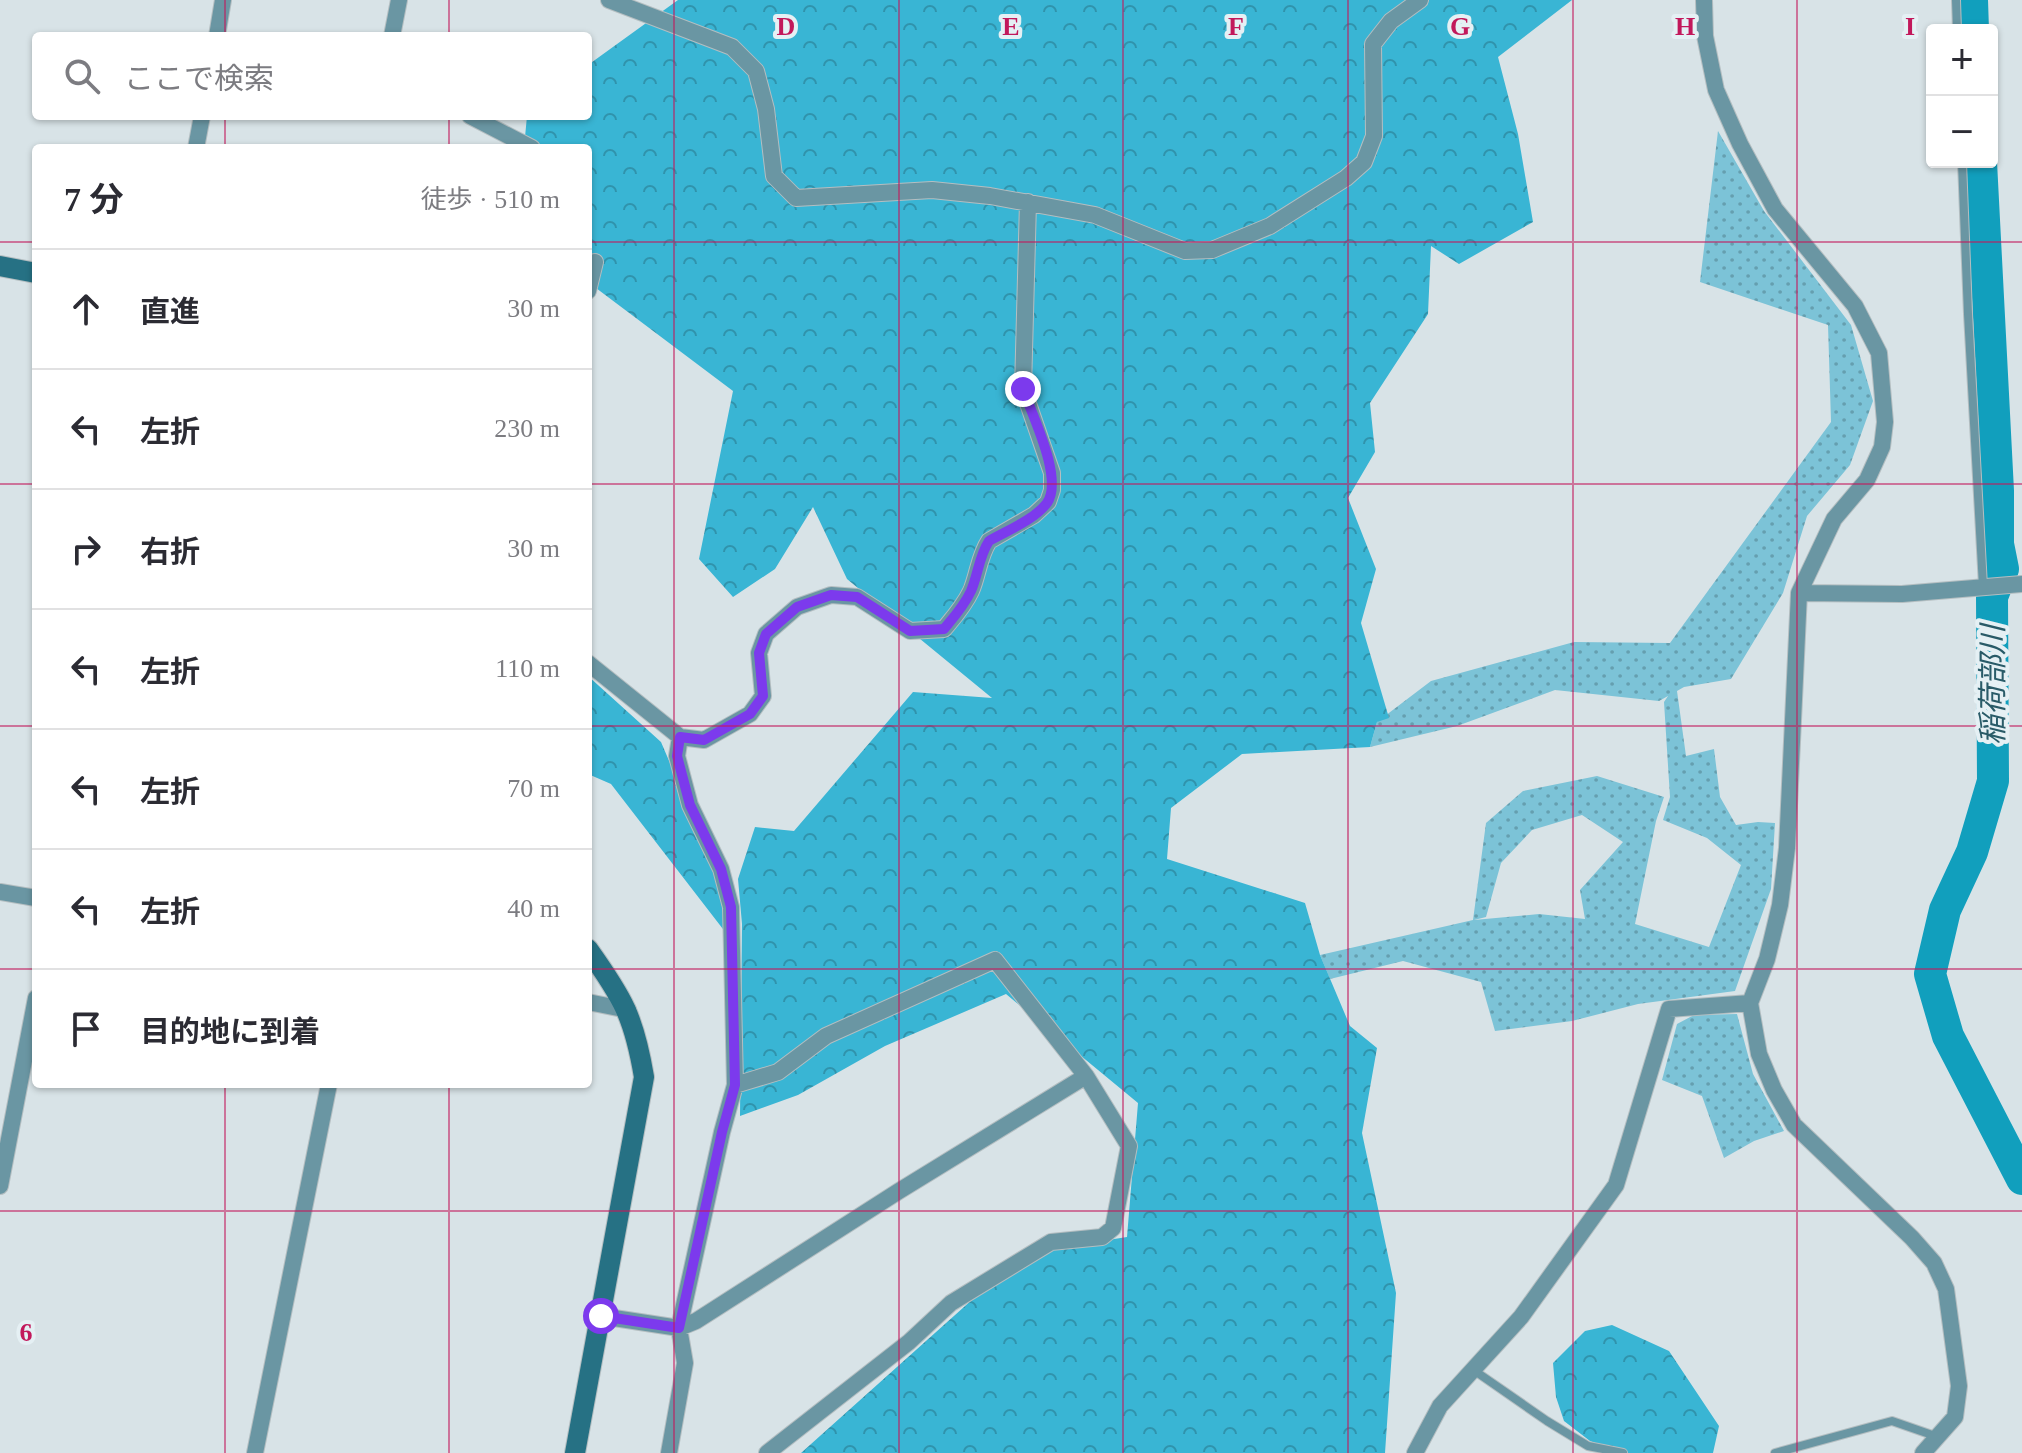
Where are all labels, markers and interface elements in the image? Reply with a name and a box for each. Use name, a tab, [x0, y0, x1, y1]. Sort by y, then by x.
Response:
text: D	[777, 12, 795, 41]
text: E	[1002, 12, 1020, 41]
text: F	[1228, 12, 1244, 41]
text: G	[1450, 12, 1470, 41]
text: H	[1675, 12, 1695, 41]
text: I	[1905, 12, 1915, 41]
map controls	[1926, 24, 1998, 168]
button: +	[1926, 24, 1998, 96]
search box	[32, 32, 592, 120]
icon: search	[60, 54, 104, 98]
text: ここで検索	[124, 62, 274, 95]
button: −	[1926, 96, 1998, 168]
text: 7 分	[64, 181, 124, 218]
text: 徒歩 · 510 m	[421, 185, 560, 214]
icon: ahead	[64, 287, 108, 331]
text: 30 m	[507, 294, 560, 323]
text: 直進	[140, 295, 200, 328]
route end	[1005, 371, 1041, 407]
icon: left	[64, 407, 108, 451]
text: 230 m	[494, 414, 560, 443]
text: 左折	[140, 415, 200, 448]
icon: right	[64, 527, 108, 571]
text: 30 m	[507, 534, 560, 563]
text: 右折	[140, 535, 200, 568]
water label: 稲荷部川	[1976, 622, 2009, 745]
icon: left	[64, 647, 108, 691]
text: 110 m	[495, 654, 560, 683]
text: 左折	[140, 655, 200, 688]
icon: left	[64, 767, 108, 811]
text: 70 m	[507, 774, 560, 803]
text: 左折	[140, 775, 200, 808]
icon: left	[64, 887, 108, 931]
text: 40 m	[507, 894, 560, 923]
text: 左折	[140, 895, 200, 928]
icon: arrive	[64, 1007, 108, 1051]
text: 目的地に到着	[140, 1015, 320, 1048]
route start	[583, 1298, 619, 1334]
text: 6	[20, 1318, 33, 1347]

